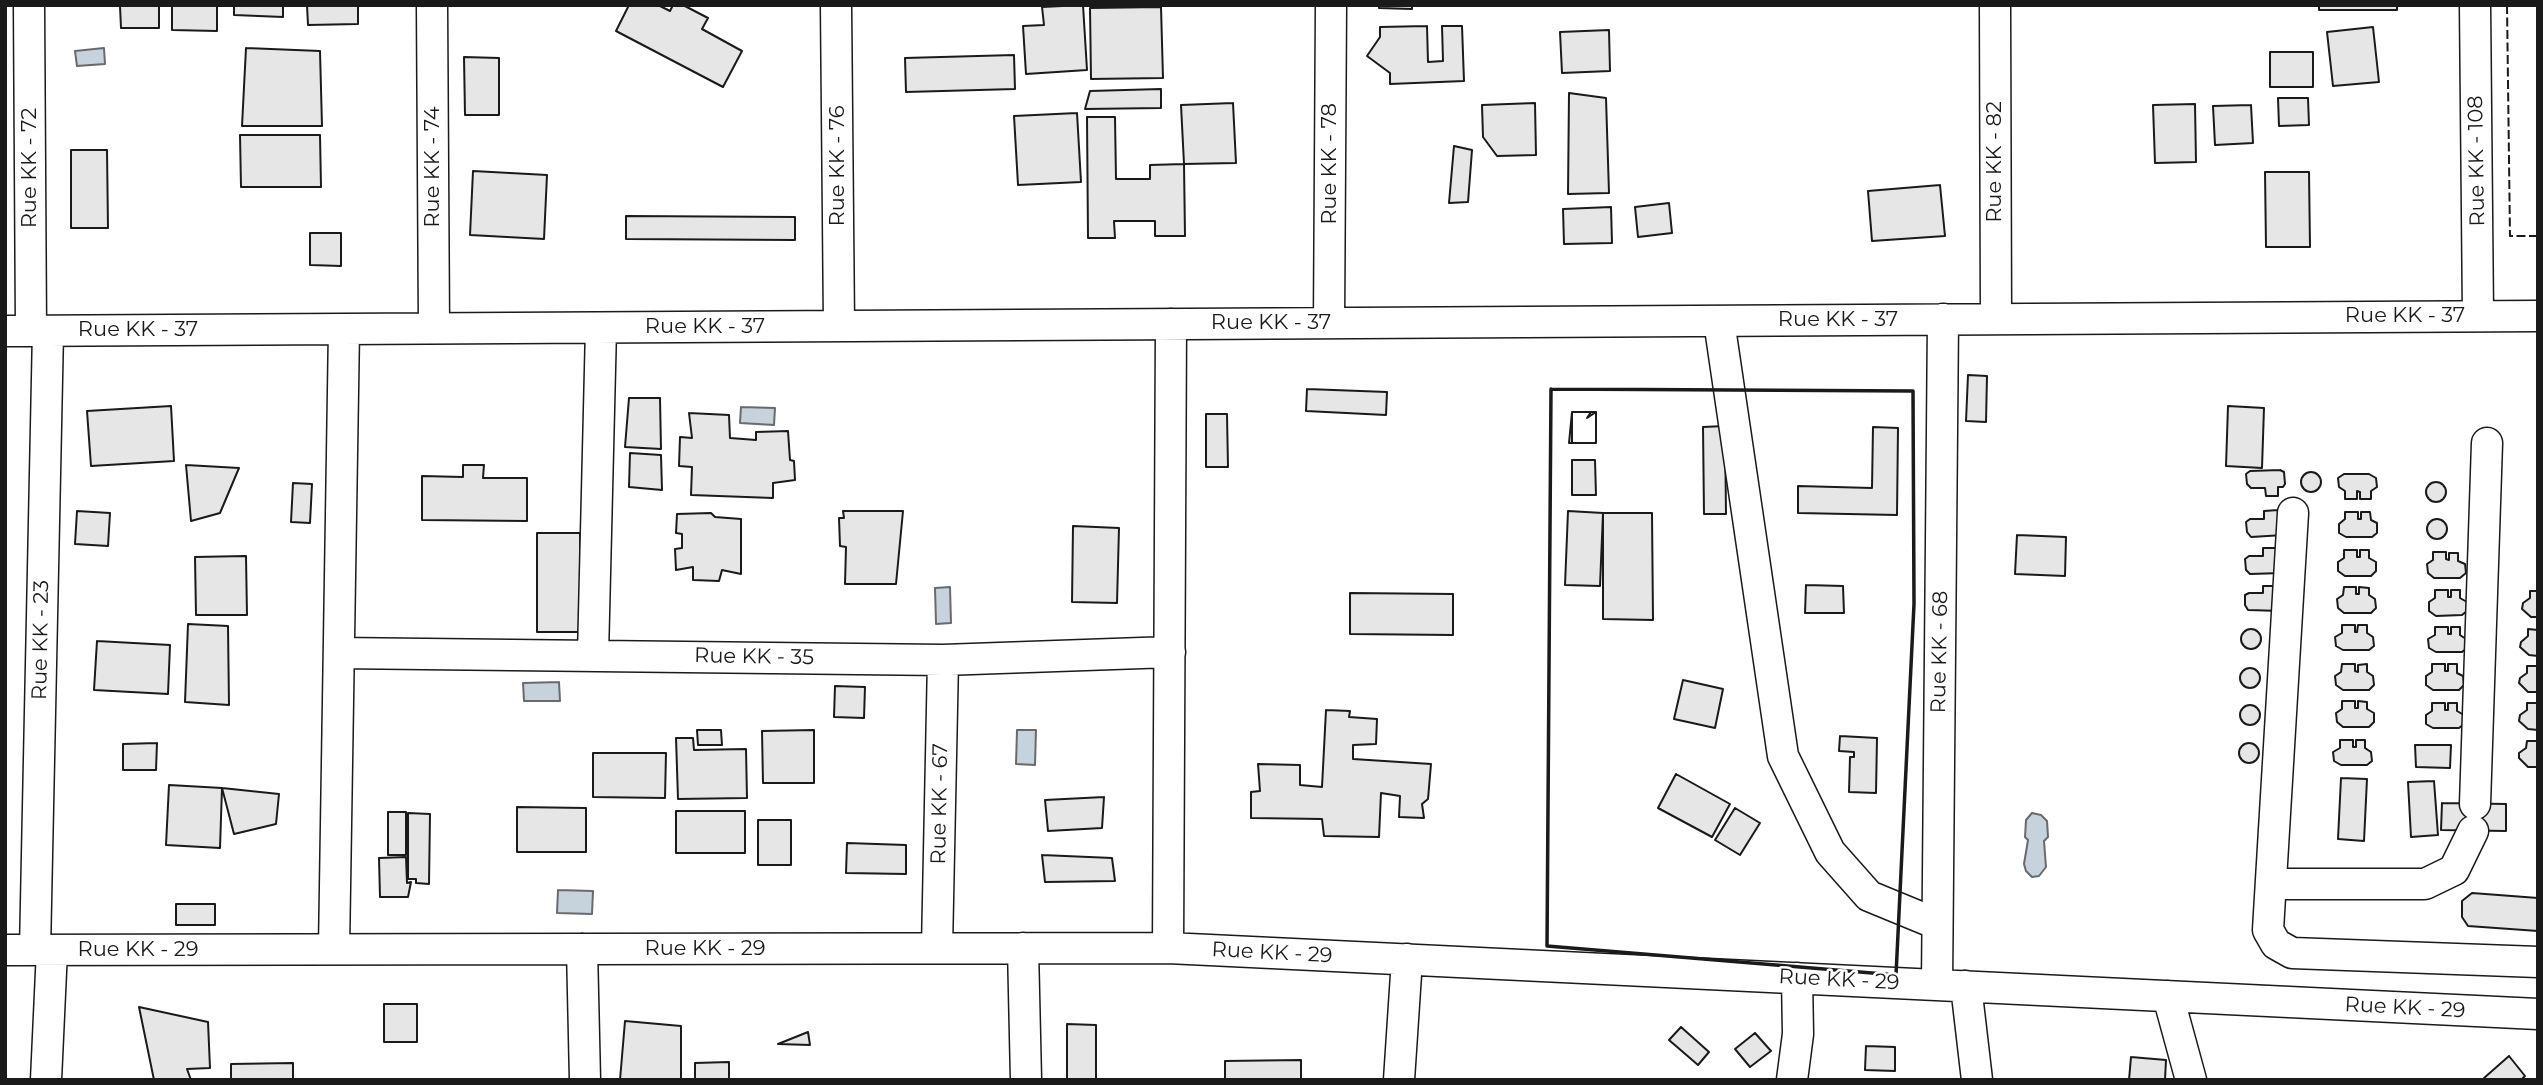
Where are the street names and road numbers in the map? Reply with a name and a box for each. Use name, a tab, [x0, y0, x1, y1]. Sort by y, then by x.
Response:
street label: Rue KK - 108	[2463, 95, 2491, 227]
street label: Rue KK - 82	[1982, 101, 2008, 223]
street label: Rue KK - 78	[1317, 103, 1343, 225]
street label: Rue KK - 76	[825, 105, 851, 227]
street label: Rue KK - 74	[420, 106, 446, 228]
street label: Rue KK - 72	[17, 108, 43, 228]
street label: Rue KK - 37	[2345, 303, 2465, 329]
street label: Rue KK - 37	[1778, 307, 1898, 333]
street label: Rue KK - 37	[1211, 310, 1331, 336]
street label: Rue KK - 37	[645, 314, 765, 340]
street label: Rue KK - 37	[78, 317, 198, 343]
street label: Rue KK - 23	[27, 580, 55, 700]
street label: Rue KK - 68	[1926, 591, 1954, 713]
street label: Rue KK - 35	[694, 643, 814, 671]
street label: Rue KK - 67	[926, 743, 954, 865]
street label: Rue KK - 29	[644, 936, 766, 962]
street label: Rue KK - 29	[77, 937, 199, 963]
street label: Rue KK - 29	[1211, 937, 1333, 969]
street label: Rue KK - 29	[1778, 964, 1900, 996]
street label: Rue KK - 29	[2344, 992, 2466, 1024]

